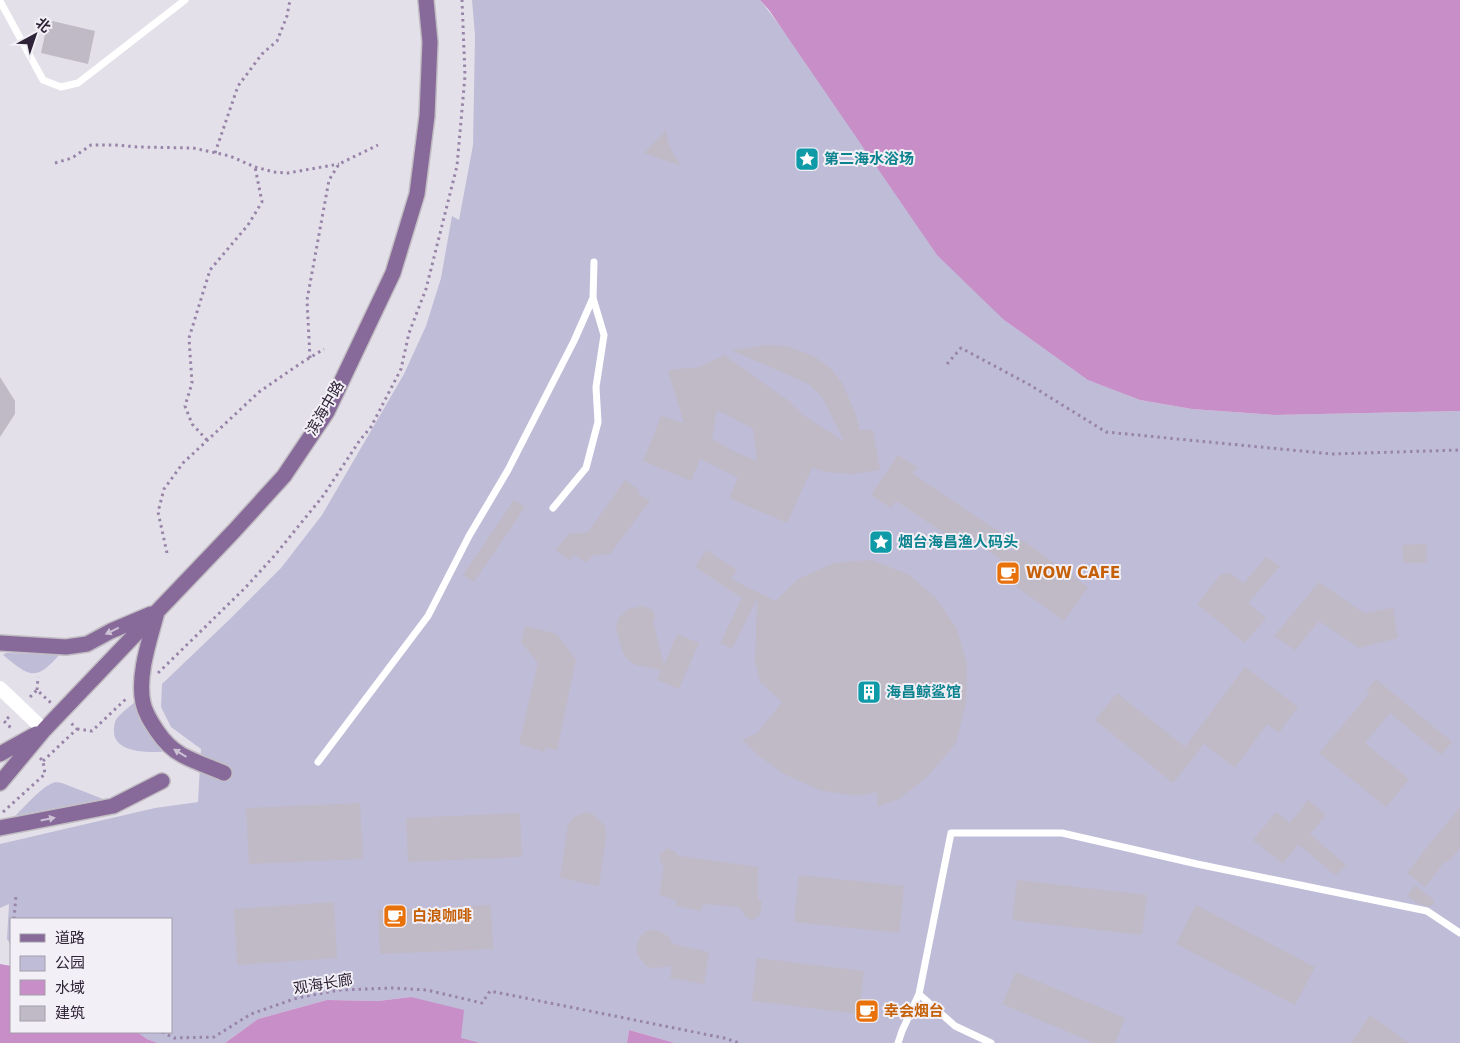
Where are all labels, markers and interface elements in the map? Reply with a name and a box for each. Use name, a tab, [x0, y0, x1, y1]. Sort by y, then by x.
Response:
north arrow	[10, 10, 60, 60]
text: 北	[33, 14, 54, 36]
place icon: 第二海水浴场	[794, 146, 820, 172]
place label: 第二海水浴场	[824, 150, 914, 168]
street label: 滨海中路	[302, 378, 348, 438]
place icon: 烟台海昌渔人码头	[868, 529, 894, 555]
place label: 烟台海昌渔人码头	[898, 533, 1018, 551]
cafe icon: WOW CAFE	[995, 560, 1021, 586]
place label: WOW CAFE	[1026, 564, 1120, 582]
one-way arrow	[105, 627, 119, 635]
building icon: 海昌鲸鲨馆	[856, 679, 882, 705]
place label: 海昌鲸鲨馆	[886, 683, 961, 701]
one-way arrow	[173, 749, 188, 757]
one-way arrow	[40, 814, 56, 822]
cafe icon: 白浪咖啡	[382, 903, 408, 929]
place label: 白浪咖啡	[412, 907, 472, 925]
legend	[10, 918, 172, 1033]
text: 道路	[55, 929, 85, 947]
text: 公园	[55, 954, 85, 972]
street label: 观海长廊	[292, 970, 354, 998]
text: 水域	[55, 979, 85, 997]
cafe icon: 幸会烟台	[854, 998, 880, 1024]
place label: 幸会烟台	[884, 1002, 944, 1020]
text: 建筑	[55, 1004, 85, 1022]

